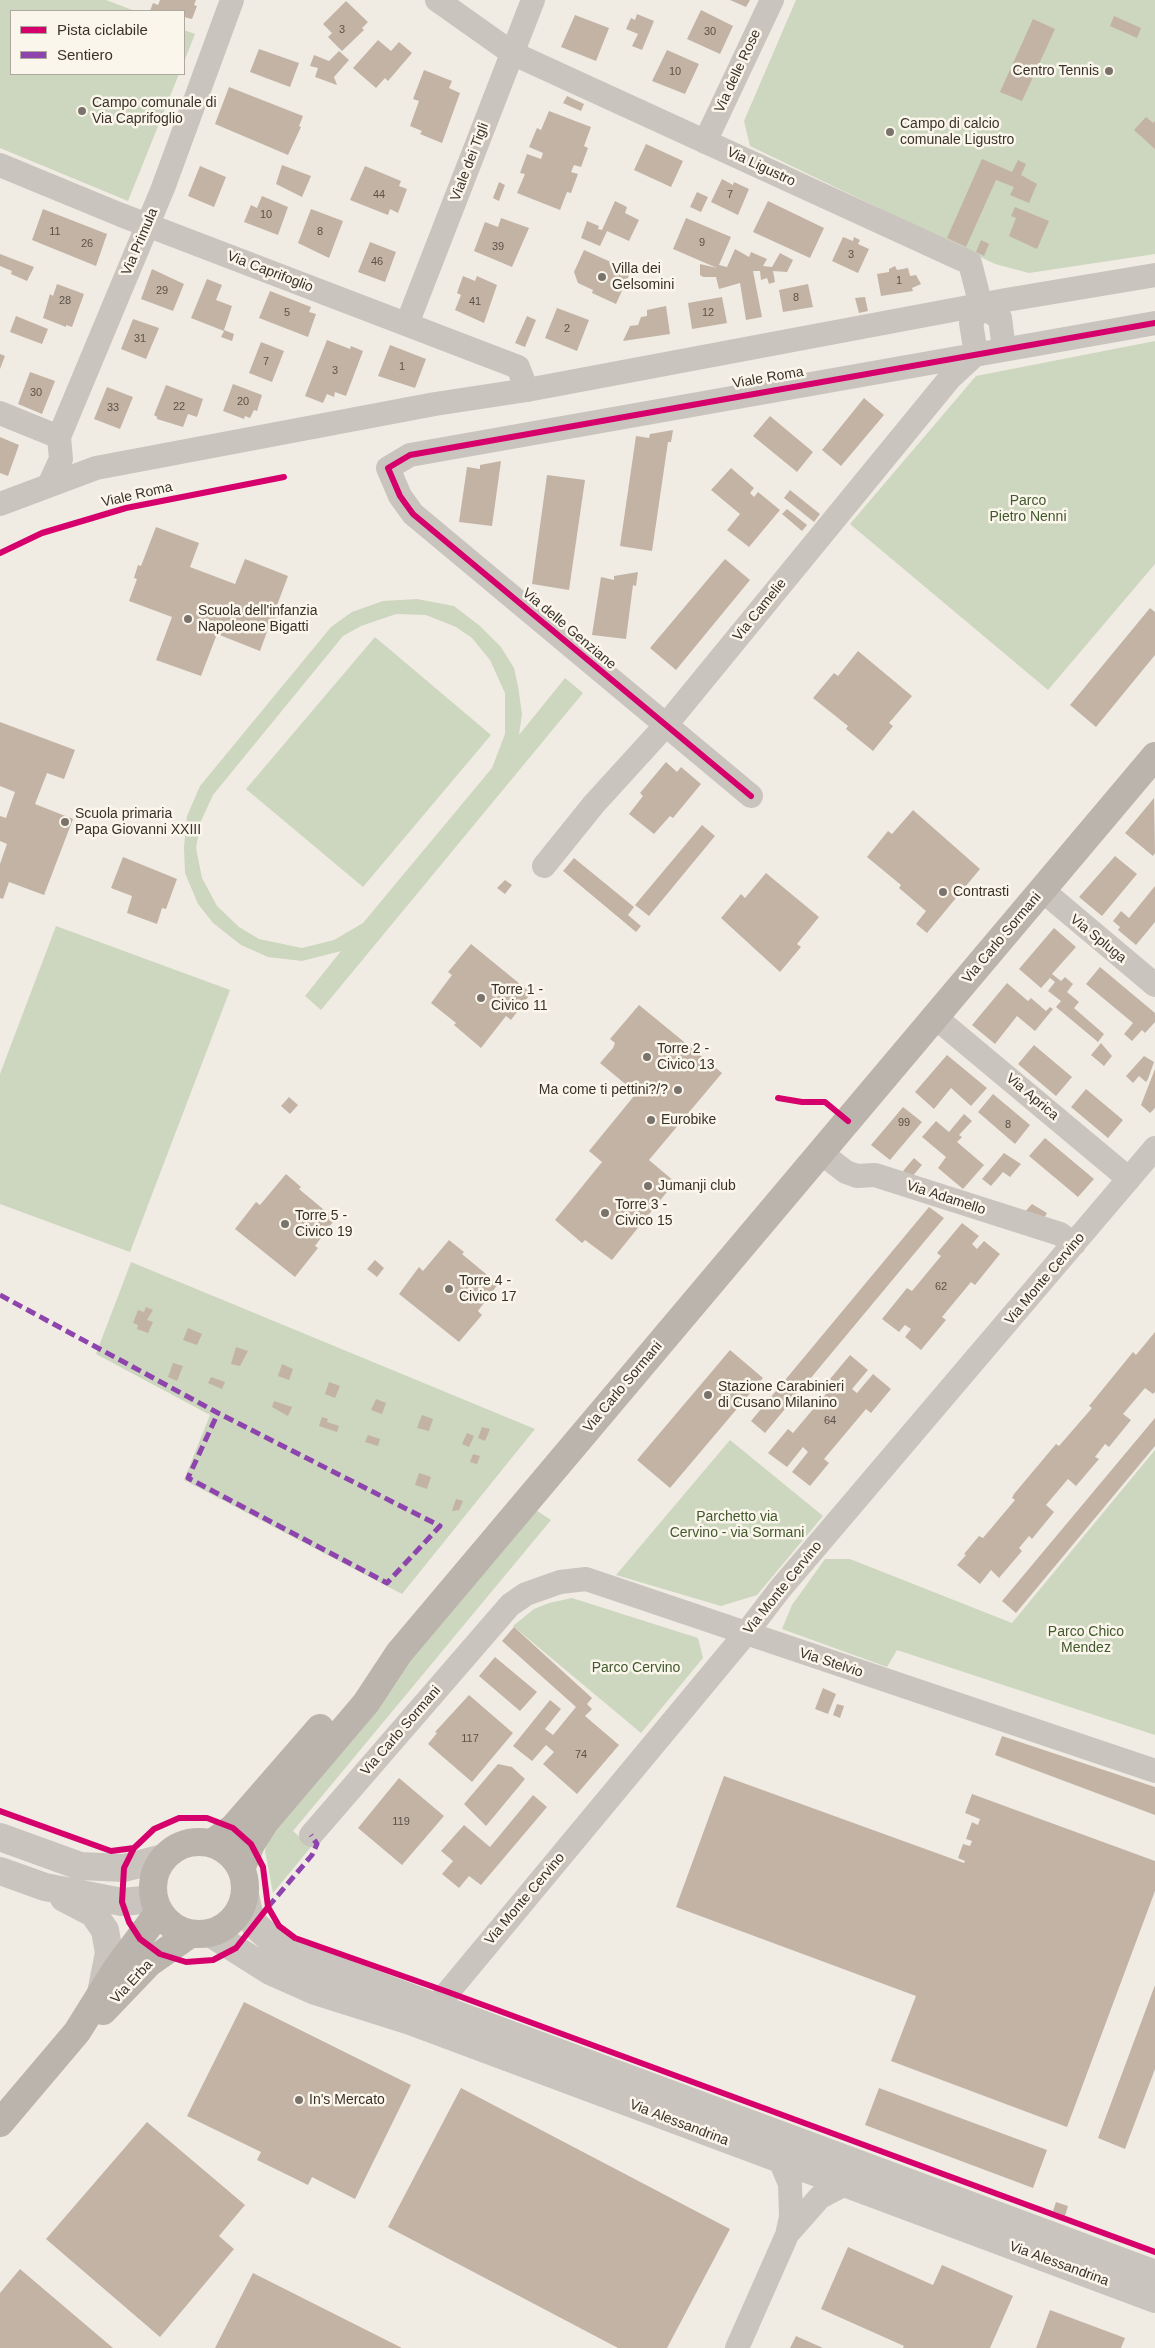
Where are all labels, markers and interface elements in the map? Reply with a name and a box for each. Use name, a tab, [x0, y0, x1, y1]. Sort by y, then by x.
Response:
legend	[10, 10, 185, 75]
text: Pista ciclabile	[57, 21, 148, 38]
house number: 3	[339, 23, 345, 37]
house number: 30	[704, 25, 716, 39]
street label: Via delle Rose	[711, 27, 765, 115]
text: Sentiero	[57, 46, 113, 63]
place label: Centro Tennis	[1013, 63, 1099, 79]
house number: 10	[669, 65, 681, 79]
marker: Centro Tennis	[1103, 65, 1115, 77]
place label: Campo comunale di Via Caprifoglio	[92, 95, 217, 128]
marker: Campo comunale di Via Caprifoglio	[76, 105, 88, 117]
place label: Campo di calcio comunale Ligustro	[900, 116, 1014, 148]
street label: Viale dei Tigli	[447, 120, 493, 204]
marker: Campo di calcio comunale Ligustro	[884, 126, 896, 138]
street label: Via Ligustro	[724, 144, 798, 190]
house number: 44	[373, 188, 385, 202]
house number: 7	[727, 188, 733, 202]
street label: Via Primula	[118, 206, 162, 278]
house number: 10	[260, 208, 272, 222]
house number: 11	[49, 225, 61, 239]
house number: 8	[317, 225, 323, 239]
house number: 9	[699, 236, 705, 250]
house number: 26	[81, 237, 93, 251]
house number: 39	[492, 240, 504, 254]
street label: Via Caprifoglio	[225, 248, 315, 296]
house number: 3	[848, 248, 854, 262]
house number: 46	[371, 255, 383, 269]
place label: Villa dei Gelsomini	[612, 261, 674, 294]
marker: Villa dei Gelsomini	[596, 271, 608, 283]
house number: 1	[896, 274, 902, 288]
house number: 29	[156, 284, 168, 298]
house number: 8	[793, 291, 799, 305]
house number: 28	[59, 294, 71, 308]
house number: 41	[469, 295, 481, 309]
house number: 5	[284, 306, 290, 320]
house number: 12	[702, 306, 714, 320]
house number: 2	[564, 322, 570, 336]
house number: 31	[134, 332, 146, 346]
house number: 7	[263, 355, 269, 369]
house number: 1	[399, 360, 405, 374]
street label: Viale Roma	[731, 363, 805, 393]
house number: 3	[332, 364, 338, 378]
house number: 30	[30, 386, 42, 400]
house number: 20	[237, 395, 249, 409]
house number: 22	[173, 400, 185, 414]
house number: 33	[107, 401, 119, 415]
street label: Viale Roma	[100, 479, 174, 511]
park label: Parco Pietro Nenni	[989, 493, 1067, 526]
street label: Via Camelie	[730, 575, 790, 645]
street label: Via delle Genziane	[519, 585, 619, 673]
place label: Scuola dell'infanzia Napoleone Bigatti	[198, 603, 317, 636]
marker: Scuola dell'infanzia Napoleone Bigatti	[182, 613, 194, 625]
place label: Scuola primaria Papa Giovanni XXIII	[75, 806, 201, 839]
marker: Scuola primaria Papa Giovanni XXIII	[59, 816, 71, 828]
place label: Contrasti	[953, 884, 1009, 900]
marker: Contrasti	[937, 886, 949, 898]
street label: Via Carlo Sormani	[959, 889, 1045, 987]
street label: Via Spluga	[1066, 911, 1130, 967]
place label: Torre 1 - Civico 11	[491, 982, 548, 1014]
marker: Torre 1 - Civico 11	[475, 992, 487, 1004]
place label: Torre 2 - Civico 13	[657, 1041, 715, 1074]
marker: Torre 2 - Civico 13	[641, 1051, 653, 1063]
street label: Via Aprica	[1002, 1070, 1062, 1124]
place label: Ma come ti pettini?/?	[539, 1082, 668, 1098]
marker: Ma come ti pettini?/?	[672, 1084, 684, 1096]
place label: Eurobike	[661, 1112, 716, 1128]
marker: Eurobike	[645, 1114, 657, 1126]
house number: 99	[898, 1116, 910, 1130]
house number: 8	[1005, 1118, 1011, 1132]
street label: Via Adamello	[904, 1177, 988, 1219]
place label: Jumanji club	[658, 1178, 736, 1194]
marker: Jumanji club	[642, 1180, 654, 1192]
place label: Torre 3 - Civico 15	[615, 1197, 673, 1230]
marker: Torre 3 - Civico 15	[599, 1207, 611, 1219]
place label: Torre 5 - Civico 19	[295, 1208, 353, 1240]
marker: Torre 5 - Civico 19	[279, 1218, 291, 1230]
street label: Via Monte Cervino	[1002, 1230, 1088, 1328]
place label: Torre 4 - Civico 17	[459, 1273, 517, 1305]
house number: 62	[935, 1280, 947, 1294]
marker: Torre 4 - Civico 17	[443, 1283, 455, 1295]
street label: Via Carlo Sormani	[580, 1338, 666, 1436]
place label: Stazione Carabinieri di Cusano Milanino	[718, 1379, 844, 1411]
marker: Stazione Carabinieri di Cusano Milanino	[702, 1389, 714, 1401]
house number: 64	[824, 1414, 836, 1428]
park label: Parchetto via Cervino - via Sormani	[670, 1509, 804, 1541]
street label: Via Monte Cervino	[740, 1538, 826, 1638]
park label: Parco Chico Mendez	[1048, 1624, 1124, 1656]
street label: Via Stelvio	[797, 1645, 865, 1681]
park label: Parco Cervino	[592, 1660, 680, 1676]
street label: Via Carlo Sormani	[357, 1683, 445, 1779]
house number: 117	[461, 1732, 479, 1746]
house number: 74	[575, 1748, 587, 1762]
house number: 119	[392, 1815, 410, 1829]
street label: Via Monte Cervino	[482, 1850, 568, 1948]
street label: Via Erba	[108, 1957, 156, 2007]
place label: In's Mercato	[309, 2092, 385, 2108]
marker: In's Mercato	[293, 2094, 305, 2106]
street label: Via Alessandrina	[627, 2096, 731, 2150]
street label: Via Alessandrina	[1007, 2238, 1111, 2290]

